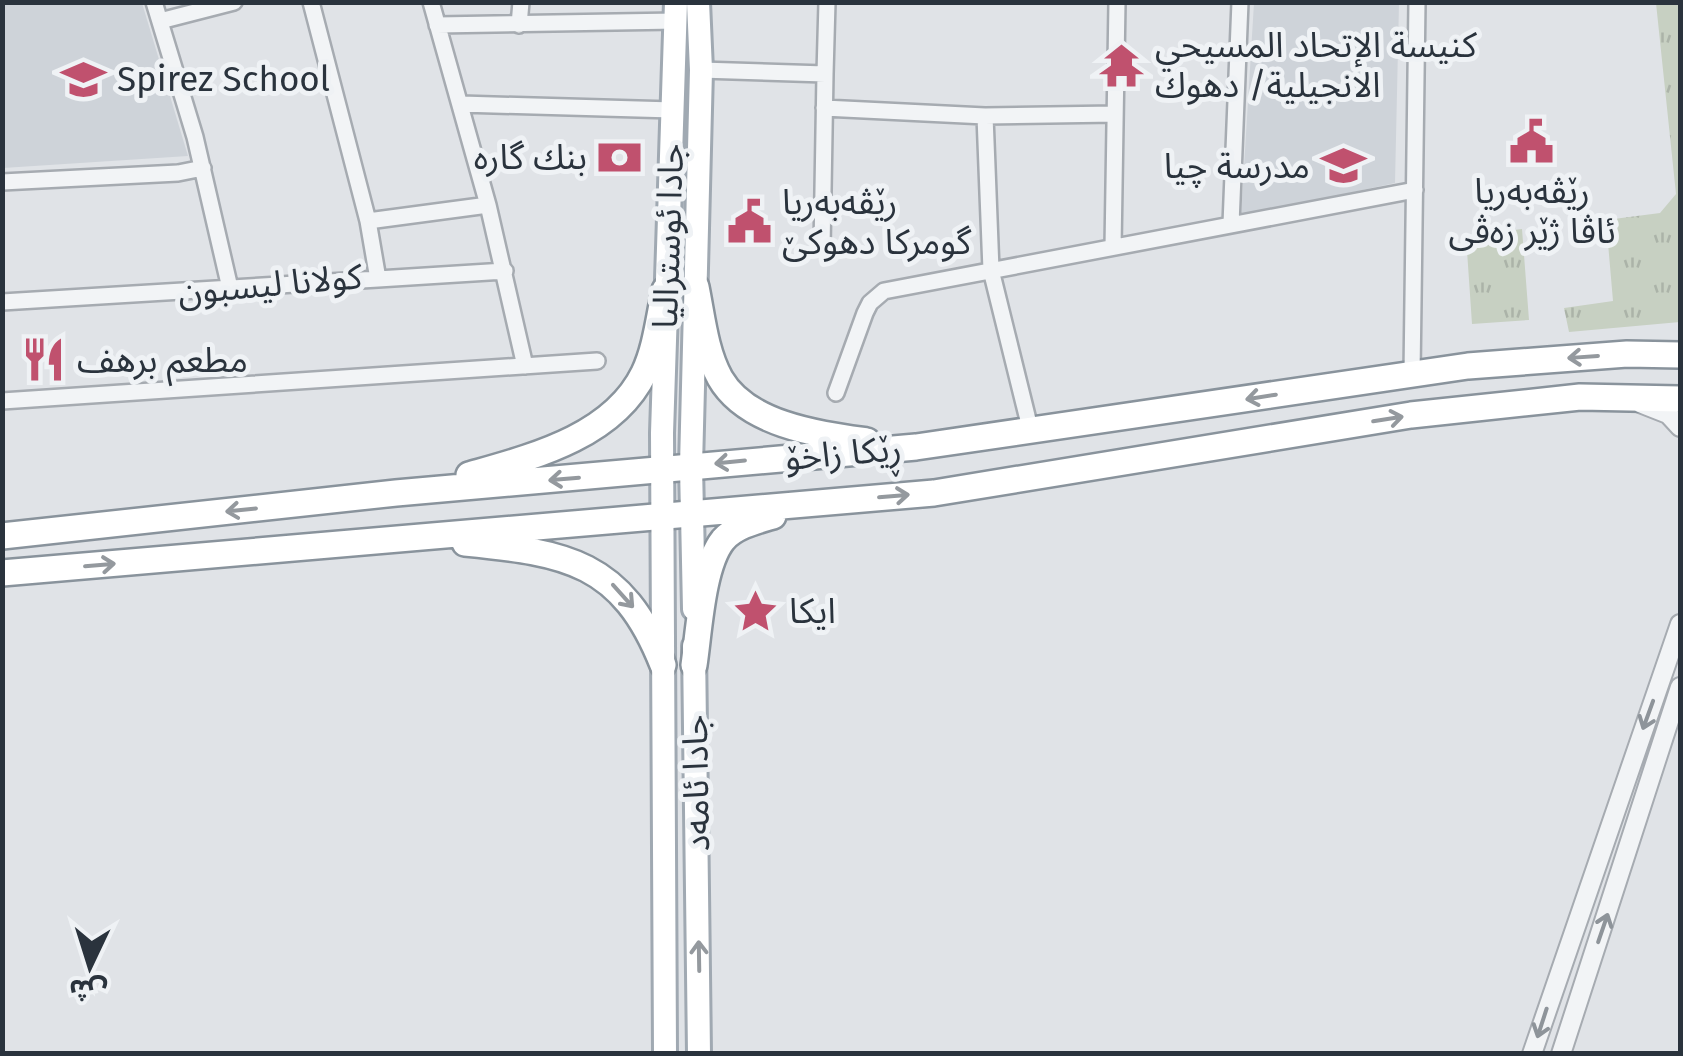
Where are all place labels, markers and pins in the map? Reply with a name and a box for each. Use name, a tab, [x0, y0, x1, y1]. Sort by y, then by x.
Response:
place label: كنيسة الإتحاد المسيحي الانجيلية/ دهوك	[1155, 24, 1477, 106]
temple icon: كنيسة الإتحاد المسيحي الانجيلية/ دهوك	[1098, 41, 1146, 89]
school or university icon: Spirez School	[60, 55, 108, 103]
place label: Spirez School	[117, 58, 330, 100]
public building icon: رێڤەبەریا ئاڤا ژێر زەڤی	[1508, 117, 1556, 165]
bank icon: بنك گاره	[596, 133, 644, 181]
place label: بنك گاره	[474, 136, 587, 178]
school or university icon: مدرسة چيا	[1319, 142, 1367, 190]
place label: مدرسة چيا	[1164, 145, 1310, 188]
place label: رێڤەبەریا ئاڤا ژێر زەڤی	[1448, 170, 1616, 252]
place label: رێڤه‌به‌ریا گومركا دهوكێ	[782, 181, 972, 263]
public building icon: رێڤه‌به‌ریا گومركا دهوكێ	[725, 198, 773, 246]
restaurant icon: مطعم برهف	[20, 336, 68, 384]
place label: مطعم برهف	[77, 339, 248, 387]
place icon: ايكا	[732, 587, 780, 635]
place label: ايكا	[789, 590, 836, 632]

